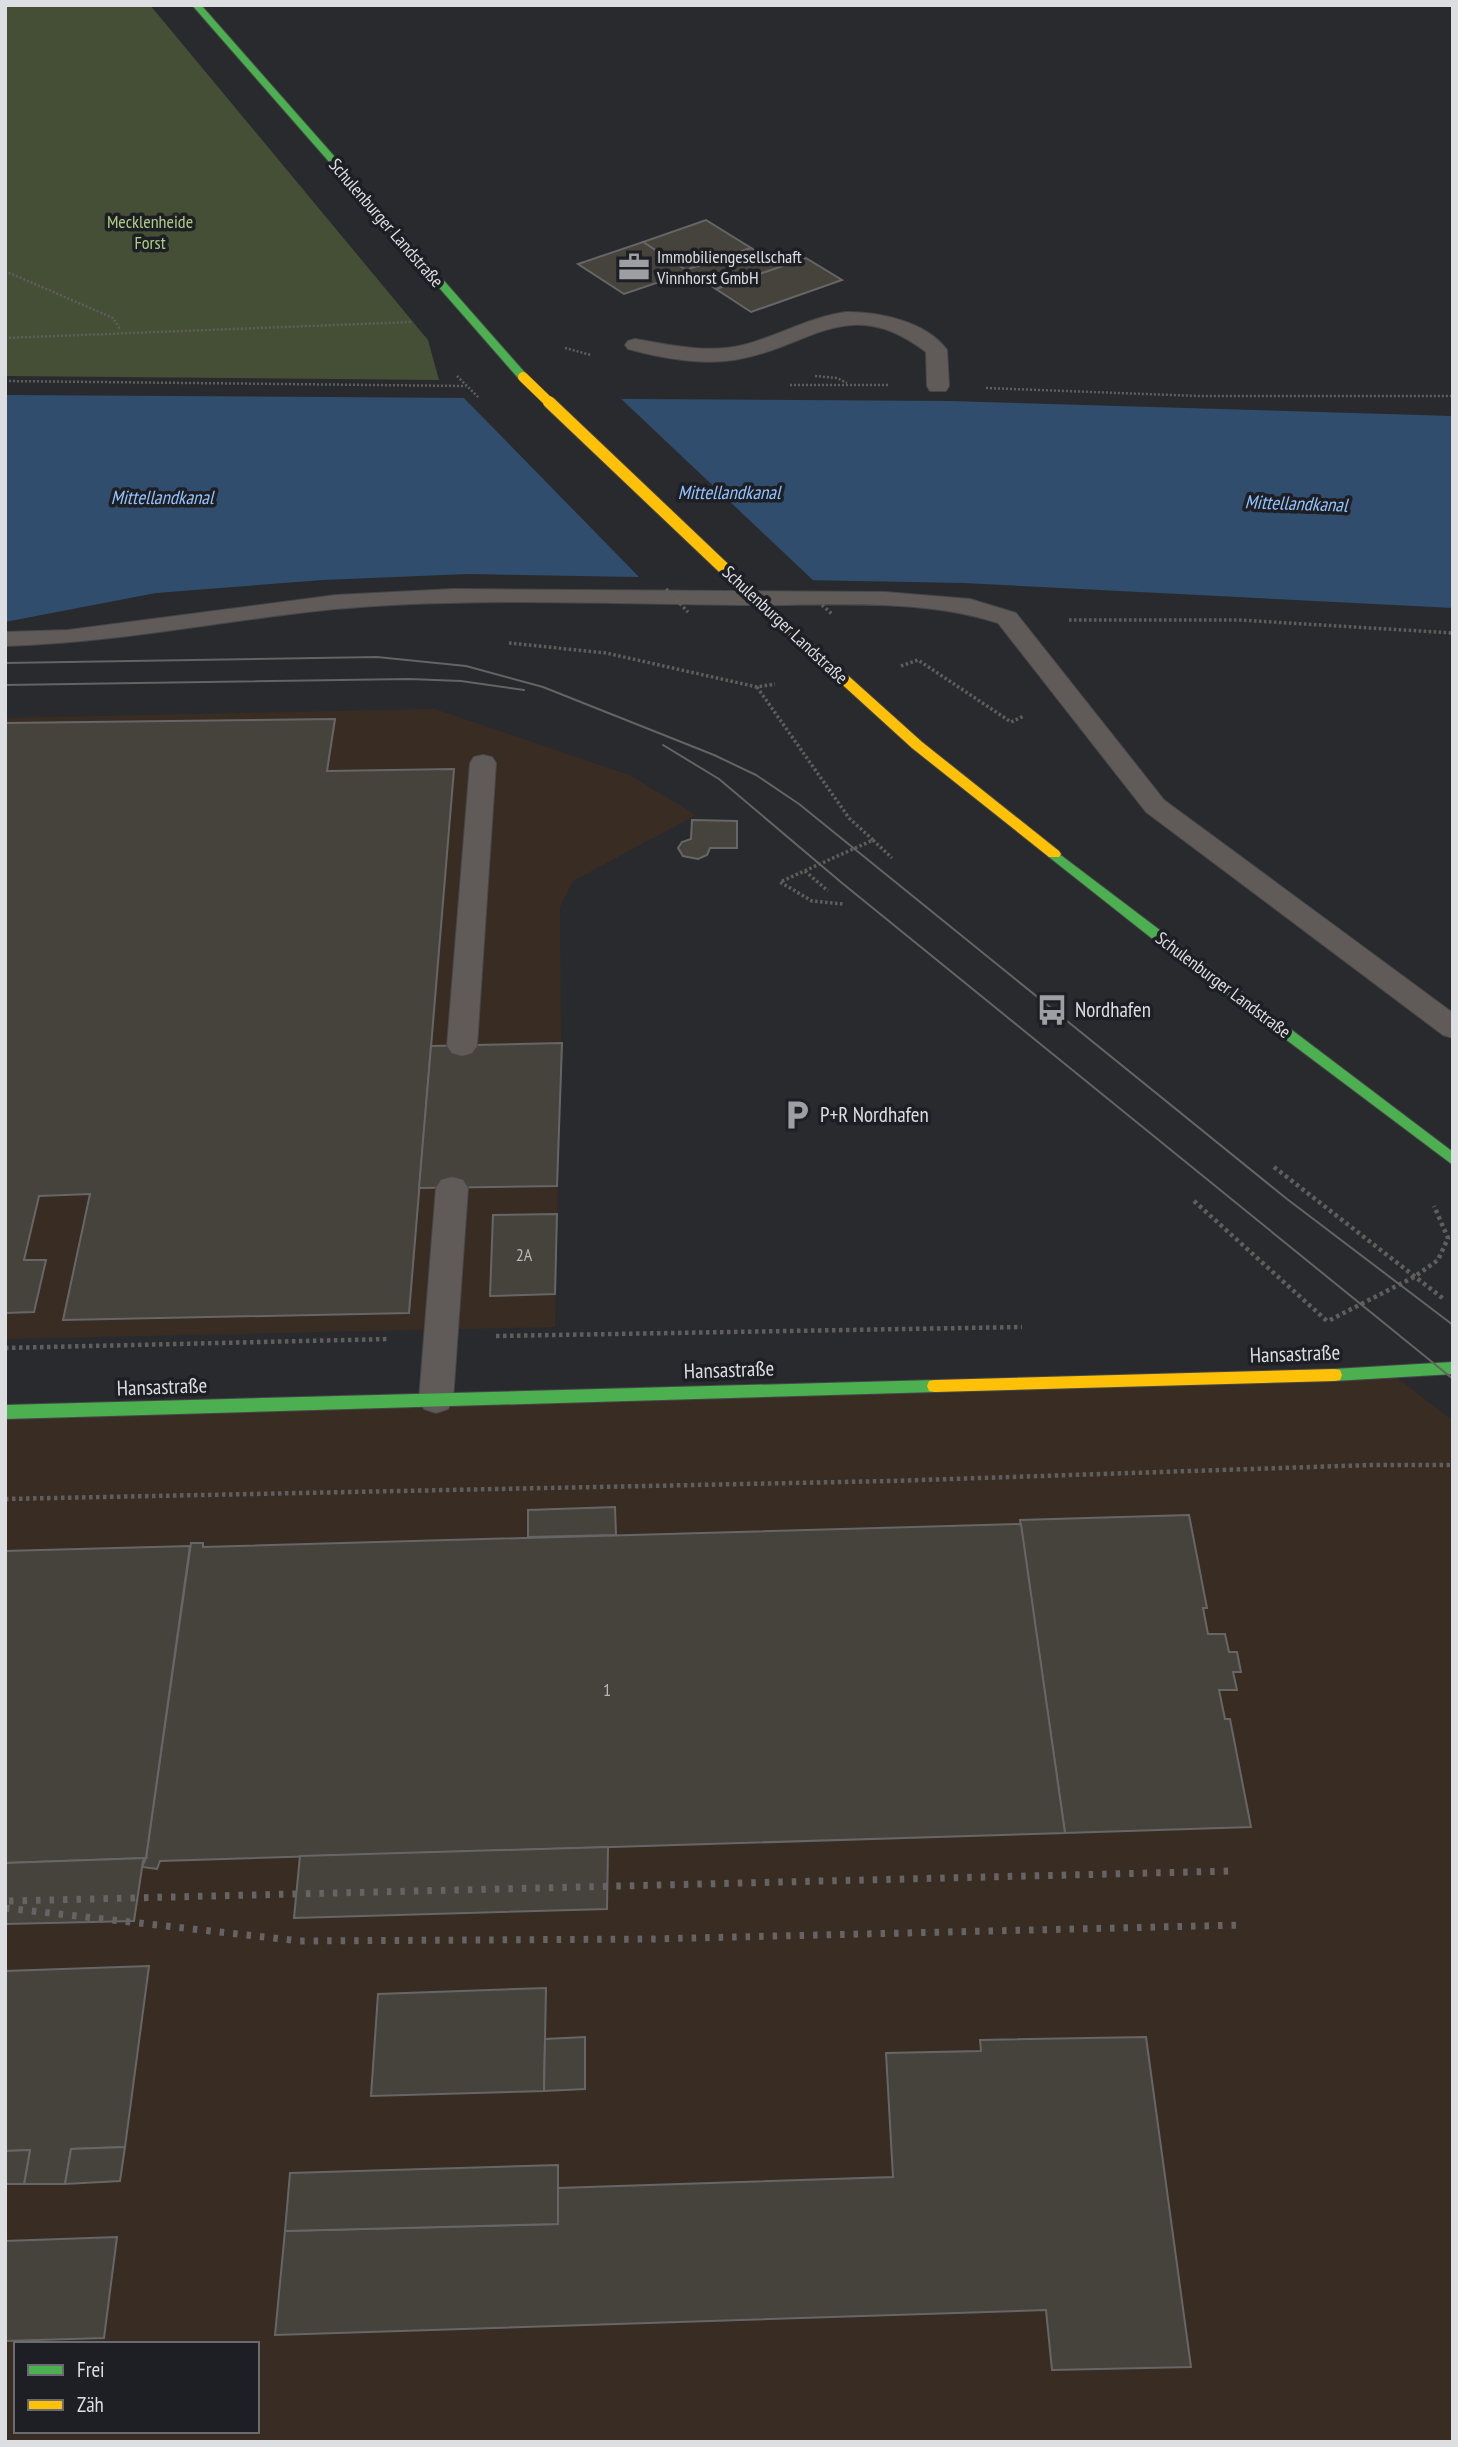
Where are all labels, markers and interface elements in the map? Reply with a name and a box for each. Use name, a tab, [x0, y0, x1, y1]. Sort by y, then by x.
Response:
street label: Schulenburger Landstraße	[324, 153, 449, 292]
park label: Mecklenheide Forst	[107, 210, 193, 254]
place label: Immobiliengesellschaft Vinnhorst GmbH	[656, 245, 802, 289]
office icon: Immobiliengesellschaft Vinnhorst GmbH	[617, 250, 651, 284]
water label: Mittellandkanal	[678, 480, 782, 504]
water label: Mittellandkanal	[111, 485, 215, 509]
water label: Mittellandkanal	[1244, 489, 1349, 517]
street label: Schulenburger Landstraße	[718, 561, 853, 689]
street label: Schulenburger Landstraße	[1151, 926, 1295, 1043]
bus stop icon: Nordhafen	[1035, 993, 1069, 1027]
place label: Nordhafen	[1075, 996, 1151, 1023]
parking icon: P+R Nordhafen	[780, 1098, 814, 1132]
place label: P+R Nordhafen	[820, 1101, 929, 1128]
house number: 2A	[516, 1243, 533, 1266]
street label: Hansastraße	[1249, 1338, 1341, 1369]
street label: Hansastraße	[683, 1354, 775, 1385]
street label: Hansastraße	[116, 1371, 208, 1402]
house number: 1	[603, 1678, 611, 1701]
legend	[14, 2342, 259, 2433]
text: Frei	[77, 2356, 105, 2383]
text: Zäh	[77, 2391, 104, 2418]

